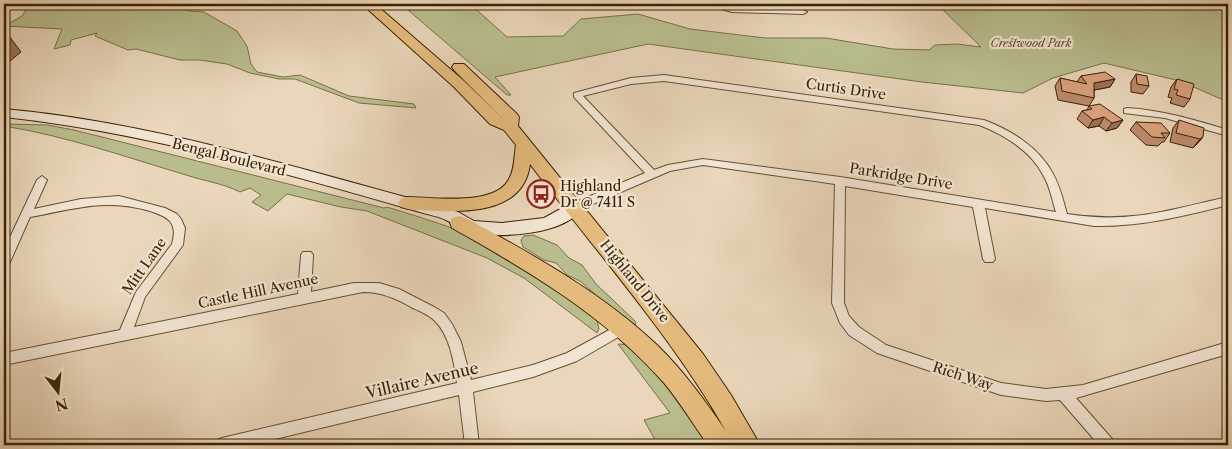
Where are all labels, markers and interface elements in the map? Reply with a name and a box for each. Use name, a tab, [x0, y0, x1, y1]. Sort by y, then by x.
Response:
park label: Crestwood Park	[991, 36, 1072, 50]
street label: Curtis Drive	[805, 74, 887, 104]
street label: Bengal Boulevard	[170, 134, 288, 180]
street label: Parkridge Drive	[848, 159, 954, 193]
place label: Highland Dr @ 7411 S	[560, 177, 635, 211]
bus stop icon: Highland Dr @ 7411 S	[526, 179, 556, 209]
street label: Mitt Lane	[118, 234, 170, 298]
street label: Highland Drive	[596, 236, 674, 326]
street label: Castle Hill Avenue	[196, 269, 320, 313]
street label: Villaire Avenue	[363, 357, 480, 403]
street label: Rich Way	[930, 358, 996, 394]
north arrow	[32, 366, 82, 416]
text: N	[53, 394, 70, 415]

